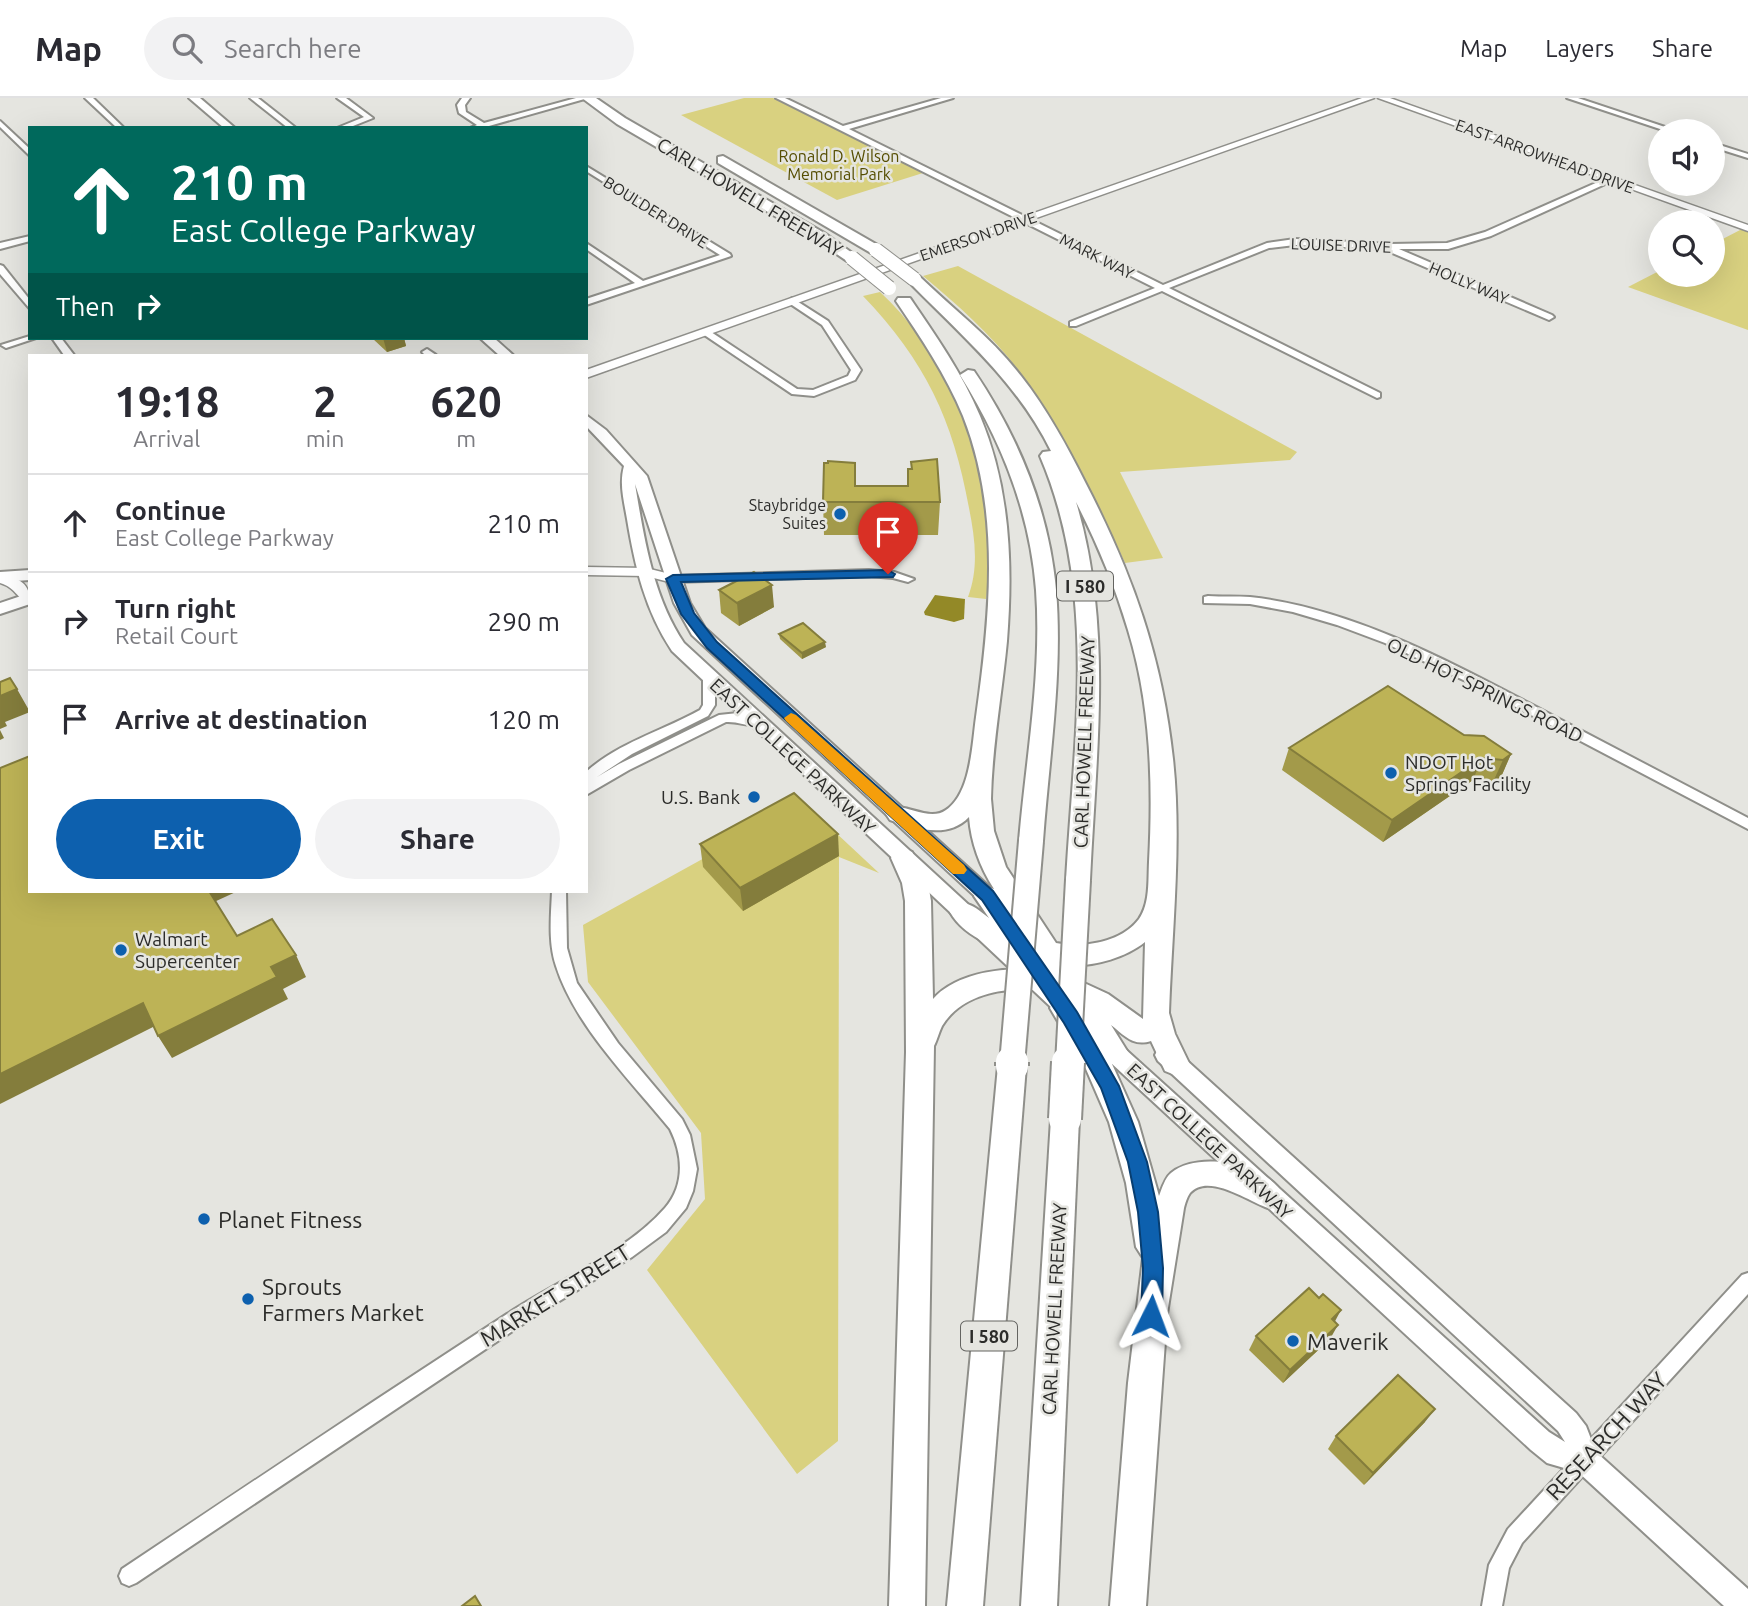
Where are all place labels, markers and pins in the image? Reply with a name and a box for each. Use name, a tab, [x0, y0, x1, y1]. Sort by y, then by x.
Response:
place label: Staybridge Suites	[749, 496, 826, 532]
pin	[858, 502, 918, 574]
marker: Staybridge Suites	[832, 506, 848, 522]
place label: NDOT Hot Springs Facility	[1405, 751, 1531, 795]
marker: NDOT Hot Springs Facility	[1383, 765, 1399, 781]
place label: U.S. Bank	[661, 786, 740, 808]
marker: U.S. Bank	[746, 789, 762, 805]
place label: Walmart Supercenter	[135, 928, 240, 972]
marker: Walmart Supercenter	[113, 942, 129, 958]
place label: Planet Fitness	[218, 1207, 362, 1232]
marker: Planet Fitness	[196, 1211, 212, 1227]
place label: Sprouts Farmers Market	[262, 1274, 424, 1325]
marker: Sprouts Farmers Market	[240, 1291, 256, 1307]
place label: Maverik	[1307, 1329, 1389, 1354]
marker: Maverik	[1285, 1333, 1301, 1349]

